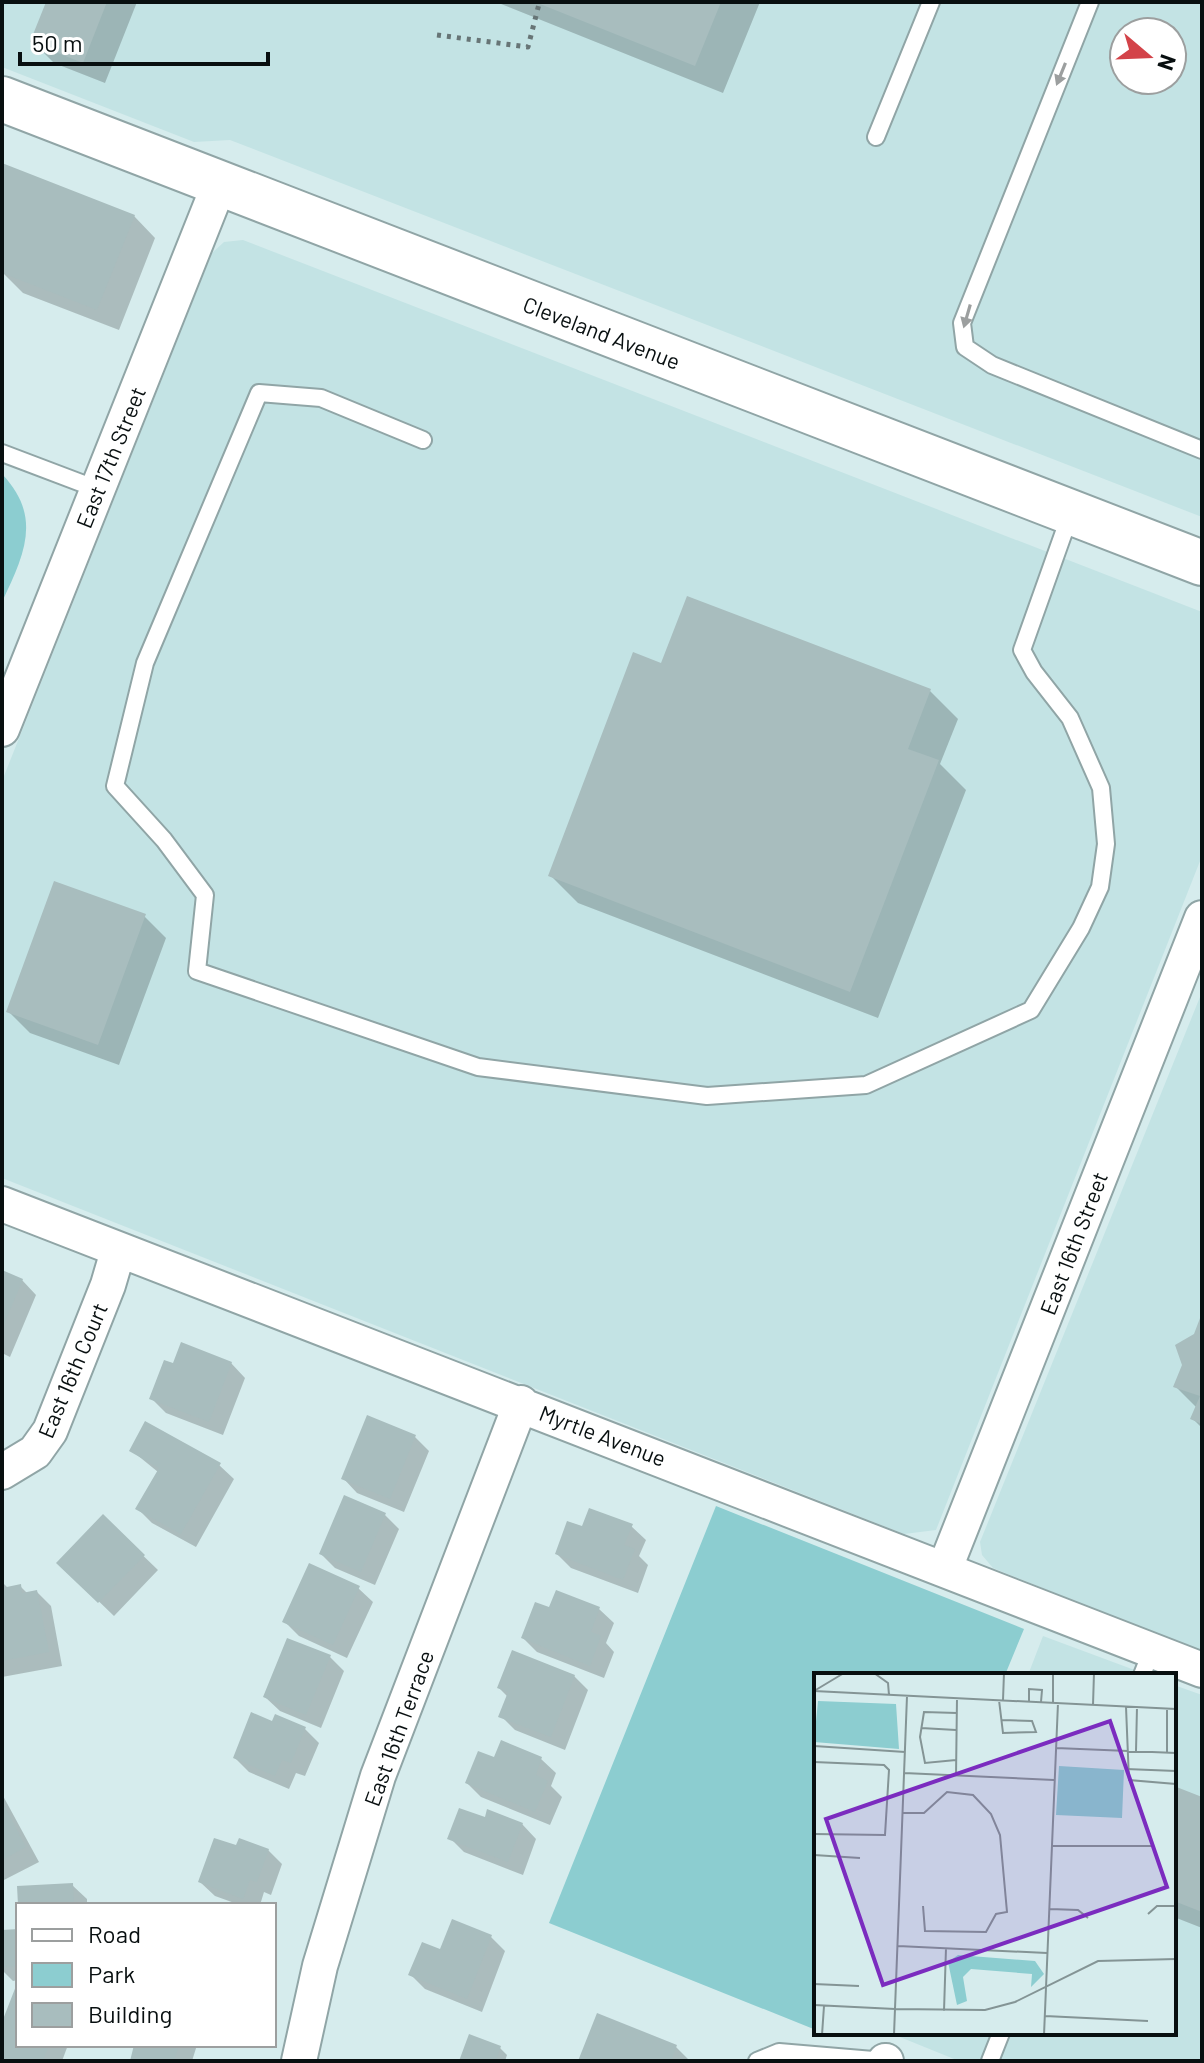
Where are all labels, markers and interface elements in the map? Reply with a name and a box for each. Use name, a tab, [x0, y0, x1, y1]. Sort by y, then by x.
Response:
scale bar	[20, 16, 268, 66]
north arrow	[1108, 16, 1188, 96]
text: 50 m	[32, 28, 83, 57]
text: N	[1153, 52, 1183, 74]
one-way arrow	[1055, 62, 1068, 86]
street label: Cleveland Avenue	[520, 290, 684, 374]
one-way arrow	[960, 304, 972, 329]
street label: East 17th Street	[70, 383, 150, 531]
street label: East 16th Street	[1034, 1168, 1112, 1318]
street label: East 16th Court	[32, 1299, 112, 1441]
street label: Myrtle Avenue	[536, 1399, 670, 1471]
street label: East 16th Terrace	[358, 1647, 438, 1809]
inset map	[814, 1673, 1176, 2035]
legend	[16, 1903, 276, 2047]
text: Road	[88, 1919, 141, 1948]
text: Park	[88, 1959, 135, 1988]
text: Building	[88, 1999, 172, 2028]

